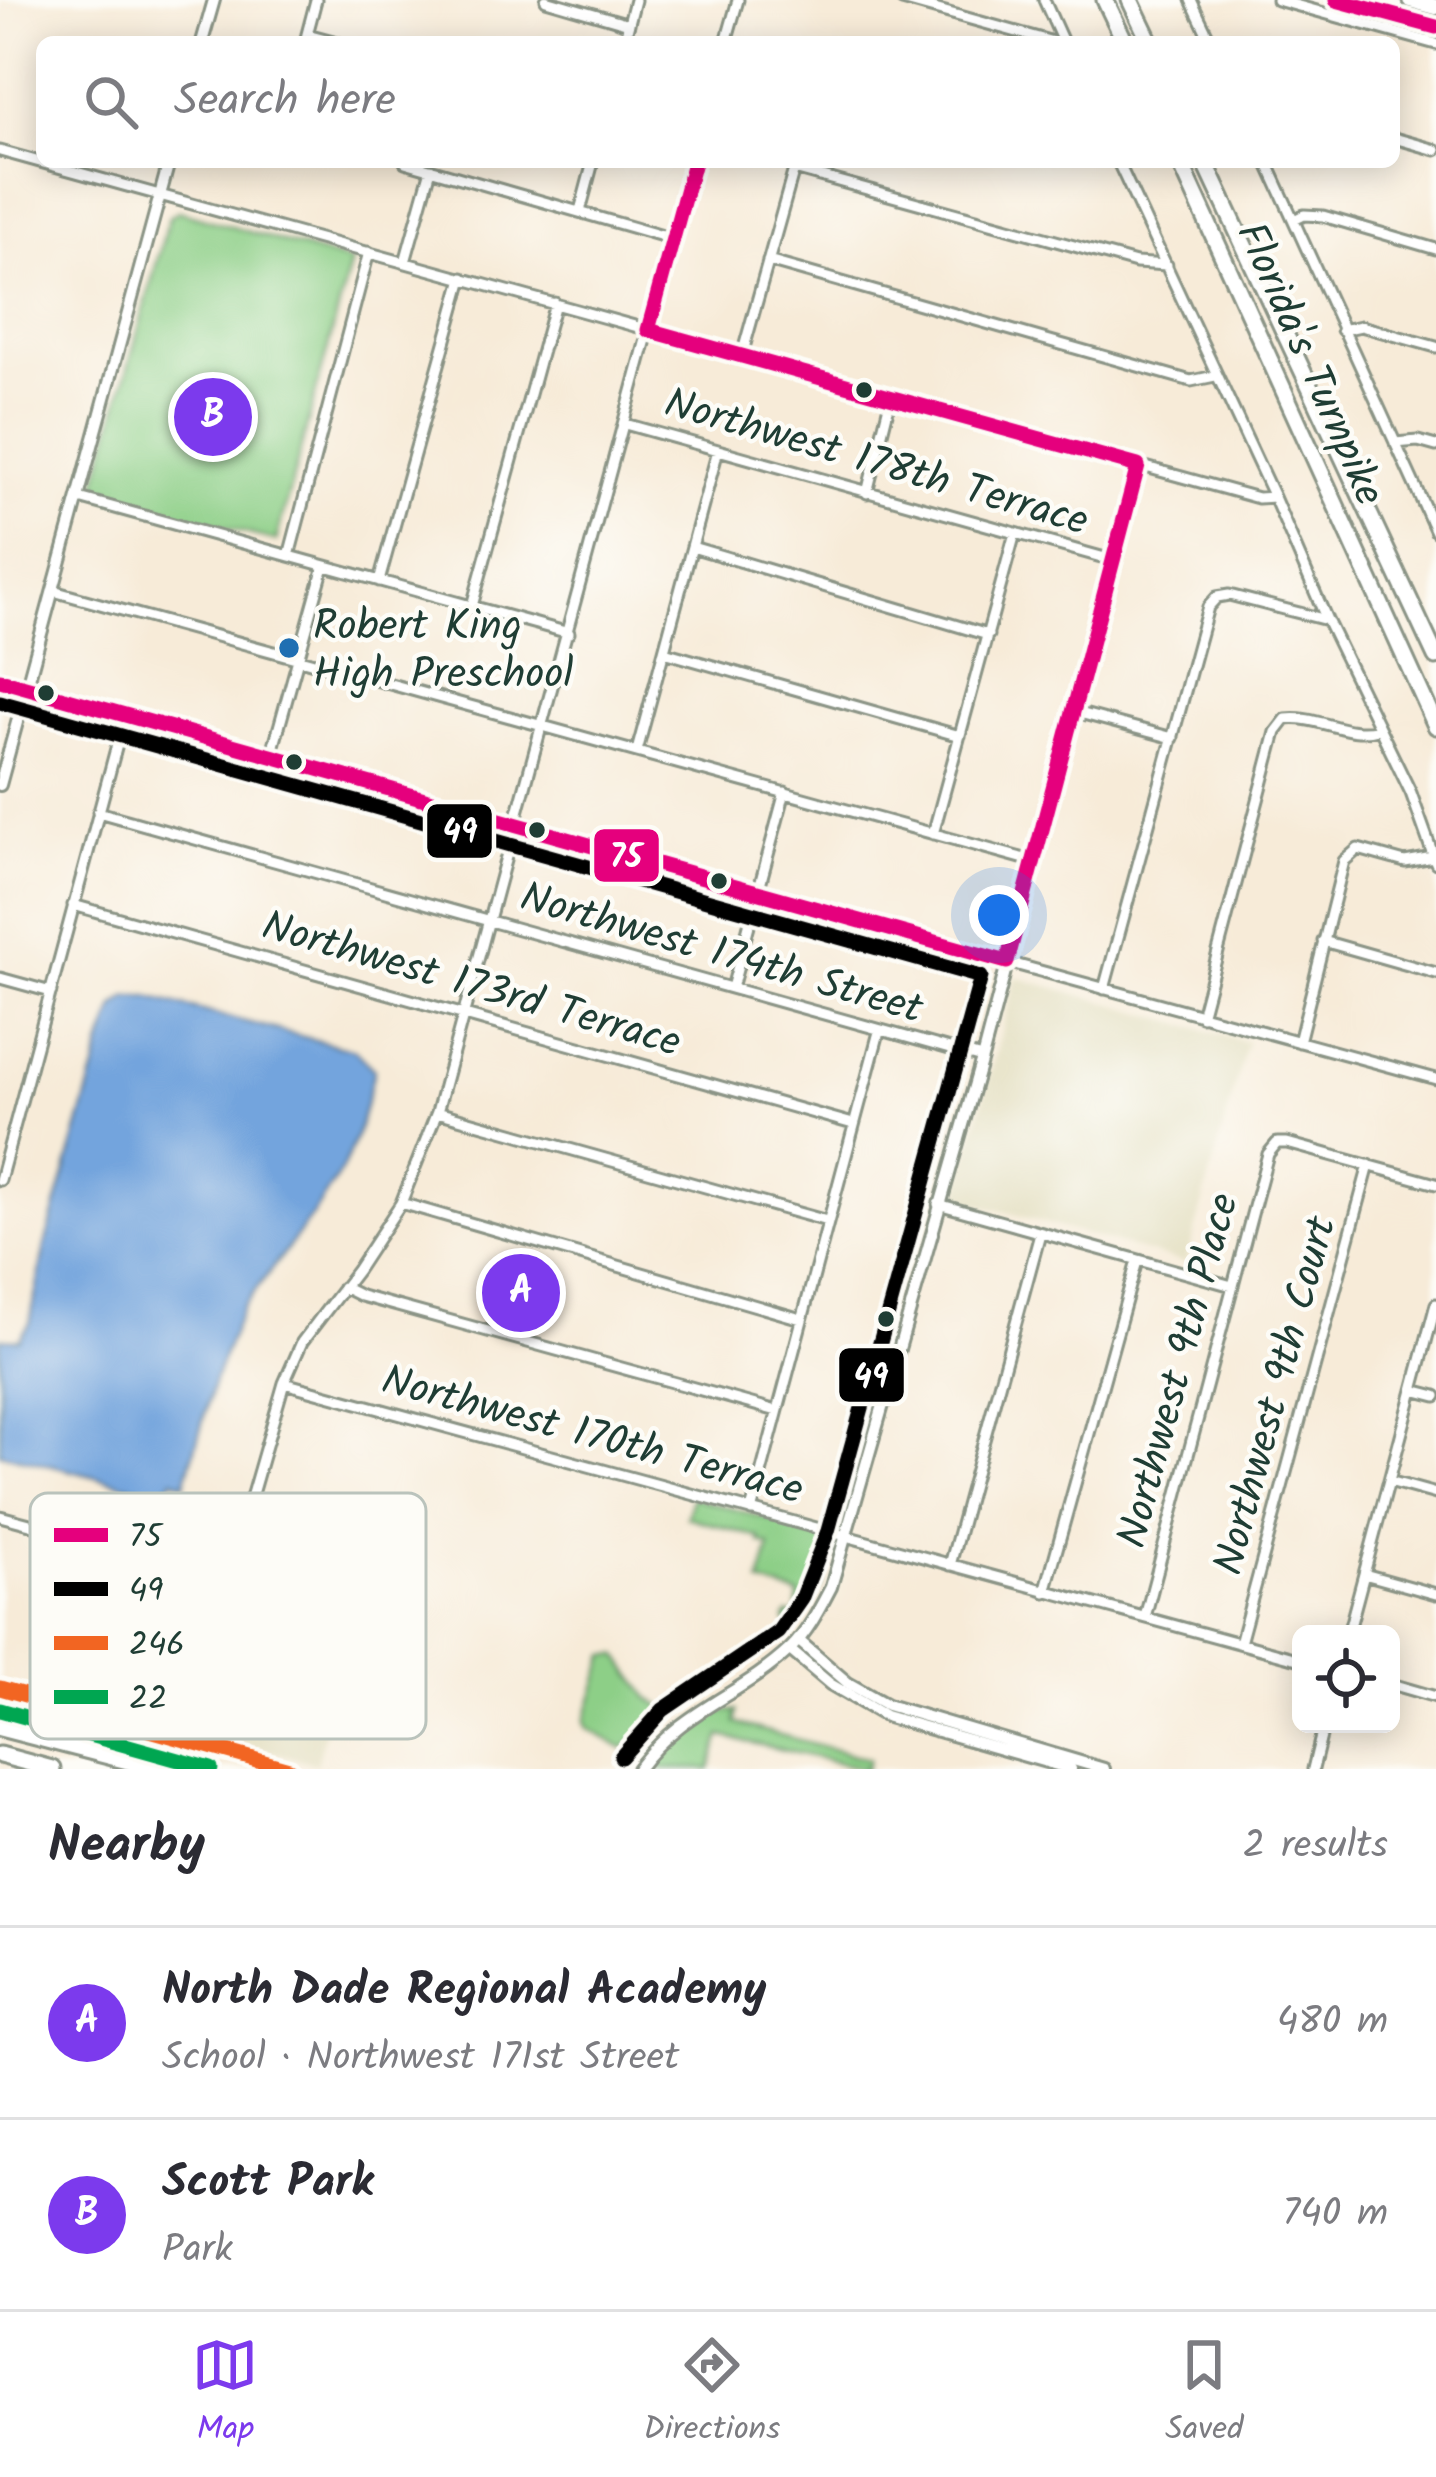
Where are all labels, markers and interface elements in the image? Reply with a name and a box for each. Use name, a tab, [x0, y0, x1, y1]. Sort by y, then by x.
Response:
search box	[36, 36, 1400, 168]
text: Search here	[174, 66, 396, 138]
icon: search	[78, 69, 144, 135]
street label: Florida's Turnpike	[1216, 212, 1401, 517]
street label: Northwest 178th Terrace	[656, 371, 1096, 556]
pin: B	[174, 372, 252, 462]
unlabelled marker	[853, 379, 875, 401]
place label: Robert King High Preschool	[313, 594, 573, 709]
marker: Robert King High Preschool	[276, 635, 302, 661]
unlabelled marker	[35, 682, 57, 704]
unlabelled marker	[283, 751, 305, 773]
line badge: 49	[425, 802, 494, 860]
text: 49	[443, 807, 478, 860]
unlabelled marker	[526, 819, 548, 841]
line badge: 75	[592, 827, 661, 884]
text: 75	[610, 832, 645, 885]
street label: Northwest 174th Street	[512, 865, 931, 1044]
unlabelled marker	[708, 870, 730, 892]
your location	[969, 885, 1029, 945]
street label: Northwest 173rd Terrace	[254, 893, 688, 1077]
street label: Northwest 9th Place	[1100, 1186, 1259, 1556]
street label: Northwest 9th Court	[1196, 1208, 1357, 1583]
pin: A	[482, 1248, 560, 1338]
unlabelled marker	[875, 1308, 897, 1330]
line badge: 49	[837, 1346, 906, 1404]
street label: Northwest 170th Terrace	[374, 1348, 810, 1525]
text: 49	[854, 1352, 889, 1405]
legend	[30, 1493, 426, 1739]
text: 75	[129, 1512, 164, 1565]
text: 49	[129, 1566, 163, 1619]
text: 246	[129, 1620, 185, 1673]
map controls	[1292, 1625, 1400, 1733]
button: locate	[1292, 1625, 1400, 1733]
text: 22	[129, 1674, 167, 1727]
text: Nearby	[48, 1807, 205, 1888]
text: 2 results	[1243, 1816, 1388, 1878]
text: North Dade Regional Academy	[162, 1956, 766, 2028]
text: A	[75, 1992, 99, 2054]
text: 480 m	[1277, 1992, 1388, 2054]
text: School · Northwest 171st Street	[162, 2028, 679, 2090]
text: Scott Park	[162, 2148, 373, 2220]
text: B	[75, 2184, 99, 2246]
text: 740 m	[1282, 2184, 1388, 2246]
text: Park	[162, 2220, 233, 2282]
tab: Map	[192, 2332, 258, 2457]
tab: Directions	[643, 2332, 780, 2457]
tab: Saved	[1165, 2332, 1244, 2457]

